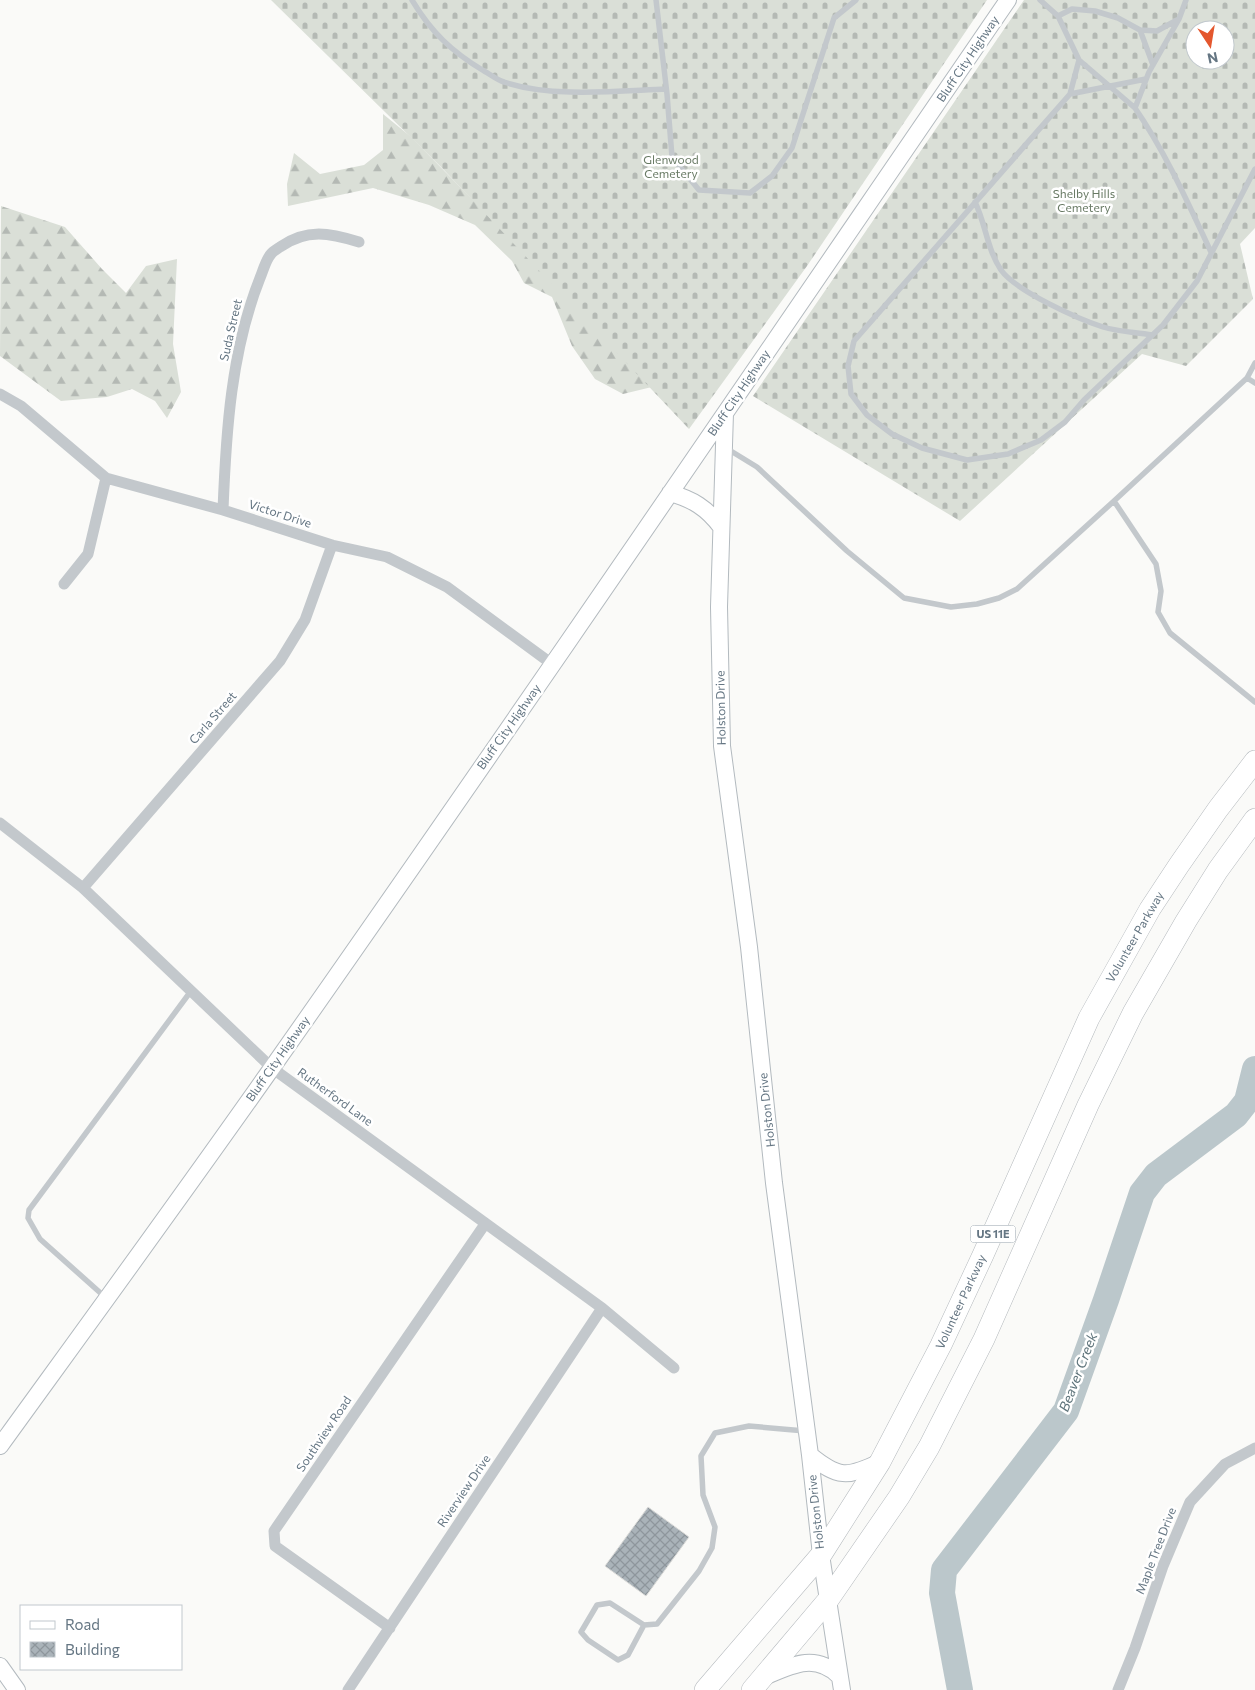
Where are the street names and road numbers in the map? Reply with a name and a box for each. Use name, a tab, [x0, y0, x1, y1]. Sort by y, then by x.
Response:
street label: Bluff City Highway	[933, 13, 1001, 104]
street label: Suda Street	[216, 297, 244, 362]
street label: Bluff City Highway	[704, 347, 772, 438]
street label: Victor Drive	[247, 496, 314, 530]
street label: Holston Drive	[712, 670, 728, 746]
street label: Bluff City Highway	[474, 681, 543, 772]
street label: Carla Street	[186, 688, 239, 746]
street label: Volunteer Parkway	[1102, 889, 1166, 984]
street label: Bluff City Highway	[243, 1013, 312, 1104]
street label: Rutherford Lane	[295, 1064, 376, 1128]
street label: Holston Drive	[755, 1072, 777, 1148]
road number: US 11E	[970, 1226, 1016, 1242]
street label: Volunteer Parkway	[932, 1252, 988, 1351]
street label: Southview Road	[293, 1393, 354, 1474]
street label: Riverview Drive	[434, 1451, 493, 1529]
street label: Holston Drive	[804, 1474, 826, 1550]
street label: Maple Tree Drive	[1132, 1505, 1178, 1596]

